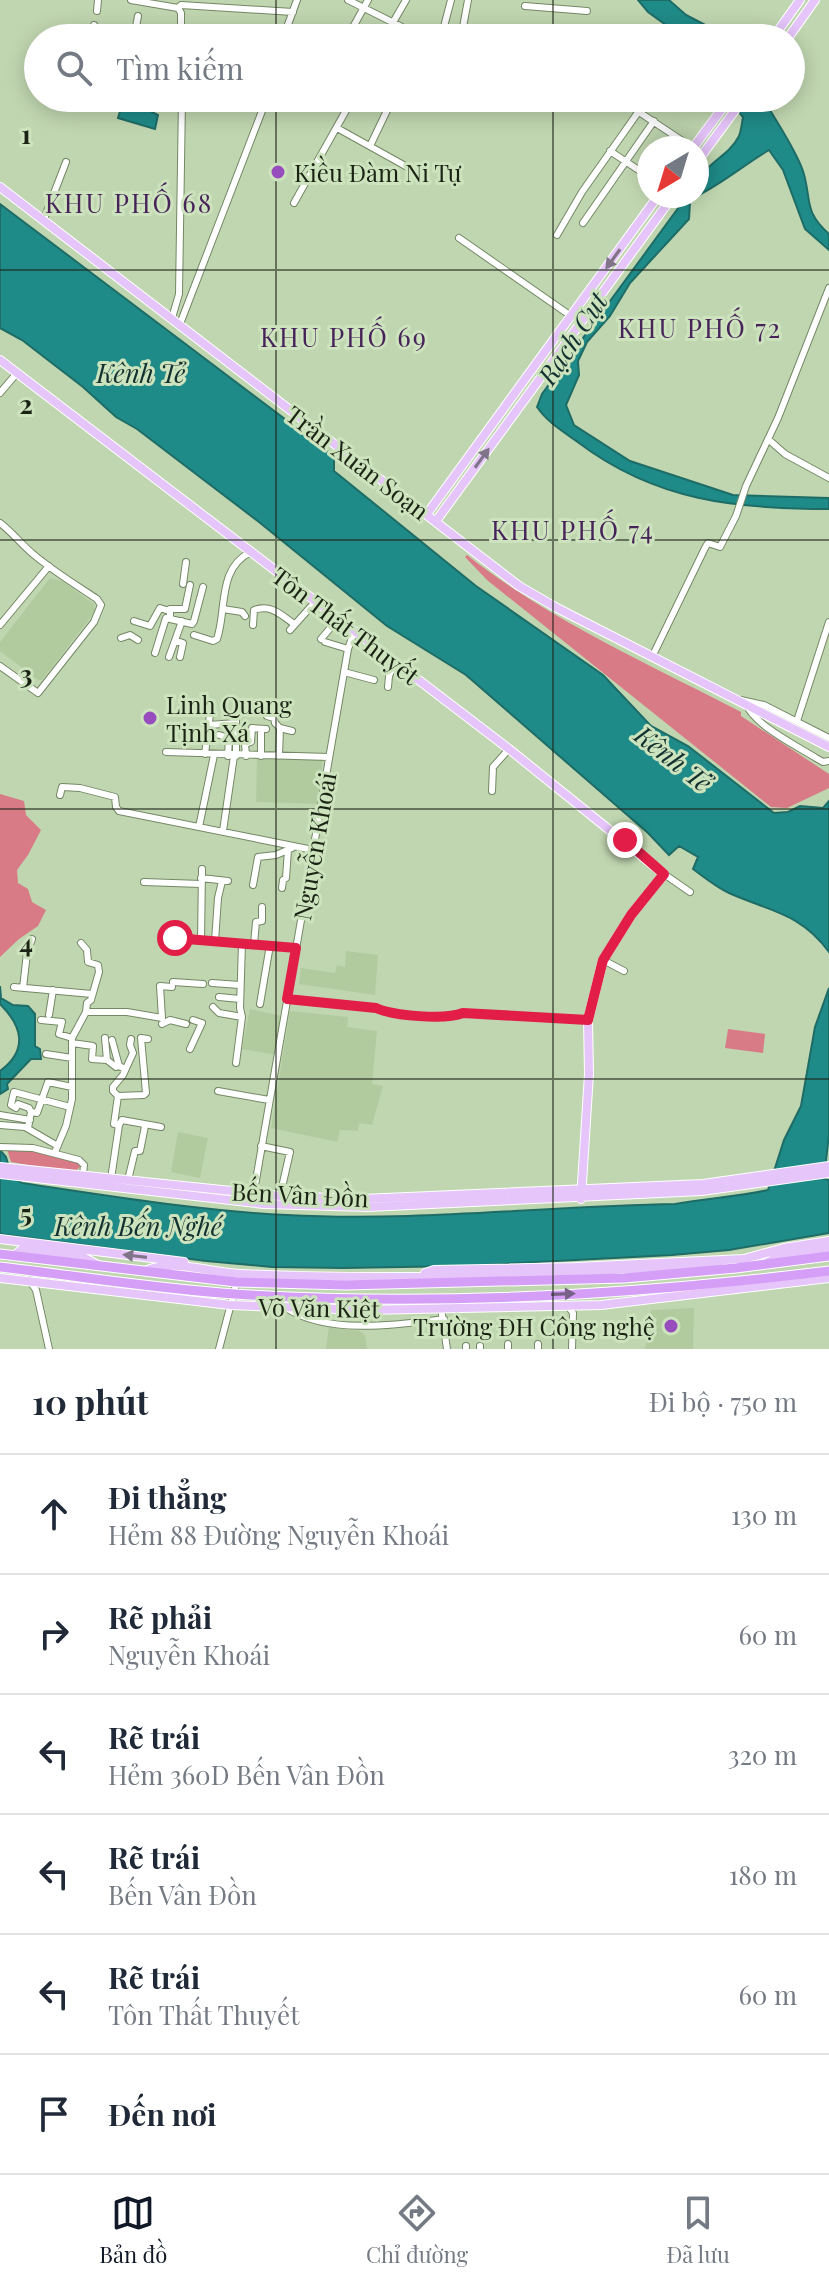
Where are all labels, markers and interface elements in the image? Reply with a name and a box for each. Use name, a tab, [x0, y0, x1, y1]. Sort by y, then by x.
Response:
search box	[24, 24, 805, 112]
icon: search	[52, 46, 96, 90]
text: Tìm kiếm	[116, 48, 244, 88]
text: 1	[21, 116, 31, 151]
north arrow	[637, 136, 709, 208]
place label: Kiều Đàm Ni Tự	[294, 155, 462, 188]
marker: Kiều Đàm Ni Tự	[269, 163, 287, 181]
district label: KHU PHỐ 68	[45, 182, 213, 220]
one-way arrow	[605, 249, 621, 269]
water label: Rạch Cụt	[529, 284, 616, 392]
district label: KHU PHỐ 72	[618, 307, 782, 345]
district label: KHU PHỐ 69	[260, 316, 428, 354]
water label: Kênh Tẻ	[96, 355, 187, 390]
text: 2	[19, 386, 33, 421]
street label: Trần Xuân Soạn	[280, 397, 436, 526]
one-way arrow	[474, 448, 489, 469]
district label: KHU PHỐ 74	[491, 509, 655, 547]
street label: Tôn Thất Thuyết	[266, 558, 427, 691]
text: 3	[20, 656, 32, 691]
place label: Linh Quang Tịnh Xá	[166, 688, 292, 748]
marker: Linh Quang Tịnh Xá	[141, 709, 159, 727]
water label: Kênh Tẻ	[627, 716, 721, 800]
street label: Nguyễn Khoái	[285, 770, 343, 922]
route end	[607, 822, 643, 858]
route start	[157, 920, 193, 956]
text: 4	[19, 925, 33, 960]
street label: Bến Vân Đồn	[231, 1173, 369, 1214]
text: 5	[20, 1195, 32, 1230]
water label: Kênh Bến Nghé	[53, 1208, 224, 1243]
one-way arrow	[122, 1249, 147, 1262]
one-way arrow	[551, 1288, 576, 1301]
street label: Võ Văn Kiệt	[257, 1290, 380, 1324]
place label: Trường ĐH Công nghệ	[413, 1310, 655, 1342]
marker: Trường ĐH Công nghệ	[662, 1317, 680, 1335]
text: 10 phút	[32, 1378, 149, 1424]
text: Đi bộ · 750 m	[649, 1384, 797, 1419]
text: Đi thẳng	[108, 1477, 227, 1517]
icon: ahead	[32, 1492, 76, 1536]
text: 130 m	[731, 1497, 797, 1532]
text: Hẻm 88 Đường Nguyễn Khoái	[108, 1517, 449, 1552]
text: Rẽ phải	[108, 1597, 212, 1637]
icon: right	[32, 1612, 76, 1656]
text: 60 m	[738, 1617, 797, 1652]
text: Nguyễn Khoái	[108, 1637, 270, 1672]
text: Rẽ trái	[108, 1717, 200, 1757]
icon: left	[32, 1732, 76, 1776]
text: 320 m	[728, 1737, 797, 1772]
text: Hẻm 360D Bến Vân Đồn	[108, 1757, 385, 1792]
text: Rẽ trái	[108, 1837, 200, 1877]
icon: left	[32, 1852, 76, 1896]
text: 180 m	[729, 1857, 797, 1892]
text: Bến Vân Đồn	[108, 1877, 257, 1912]
text: Rẽ trái	[108, 1957, 200, 1997]
icon: left	[32, 1972, 76, 2016]
text: 60 m	[738, 1977, 797, 2012]
text: Tôn Thất Thuyết	[108, 1997, 299, 2032]
icon: arrive	[32, 2092, 76, 2136]
text: Đến nơi	[108, 2094, 216, 2134]
tab: Bản đồ	[99, 2191, 167, 2269]
tab: Chỉ đường	[366, 2191, 468, 2269]
tab: Đã lưu	[667, 2191, 730, 2269]

